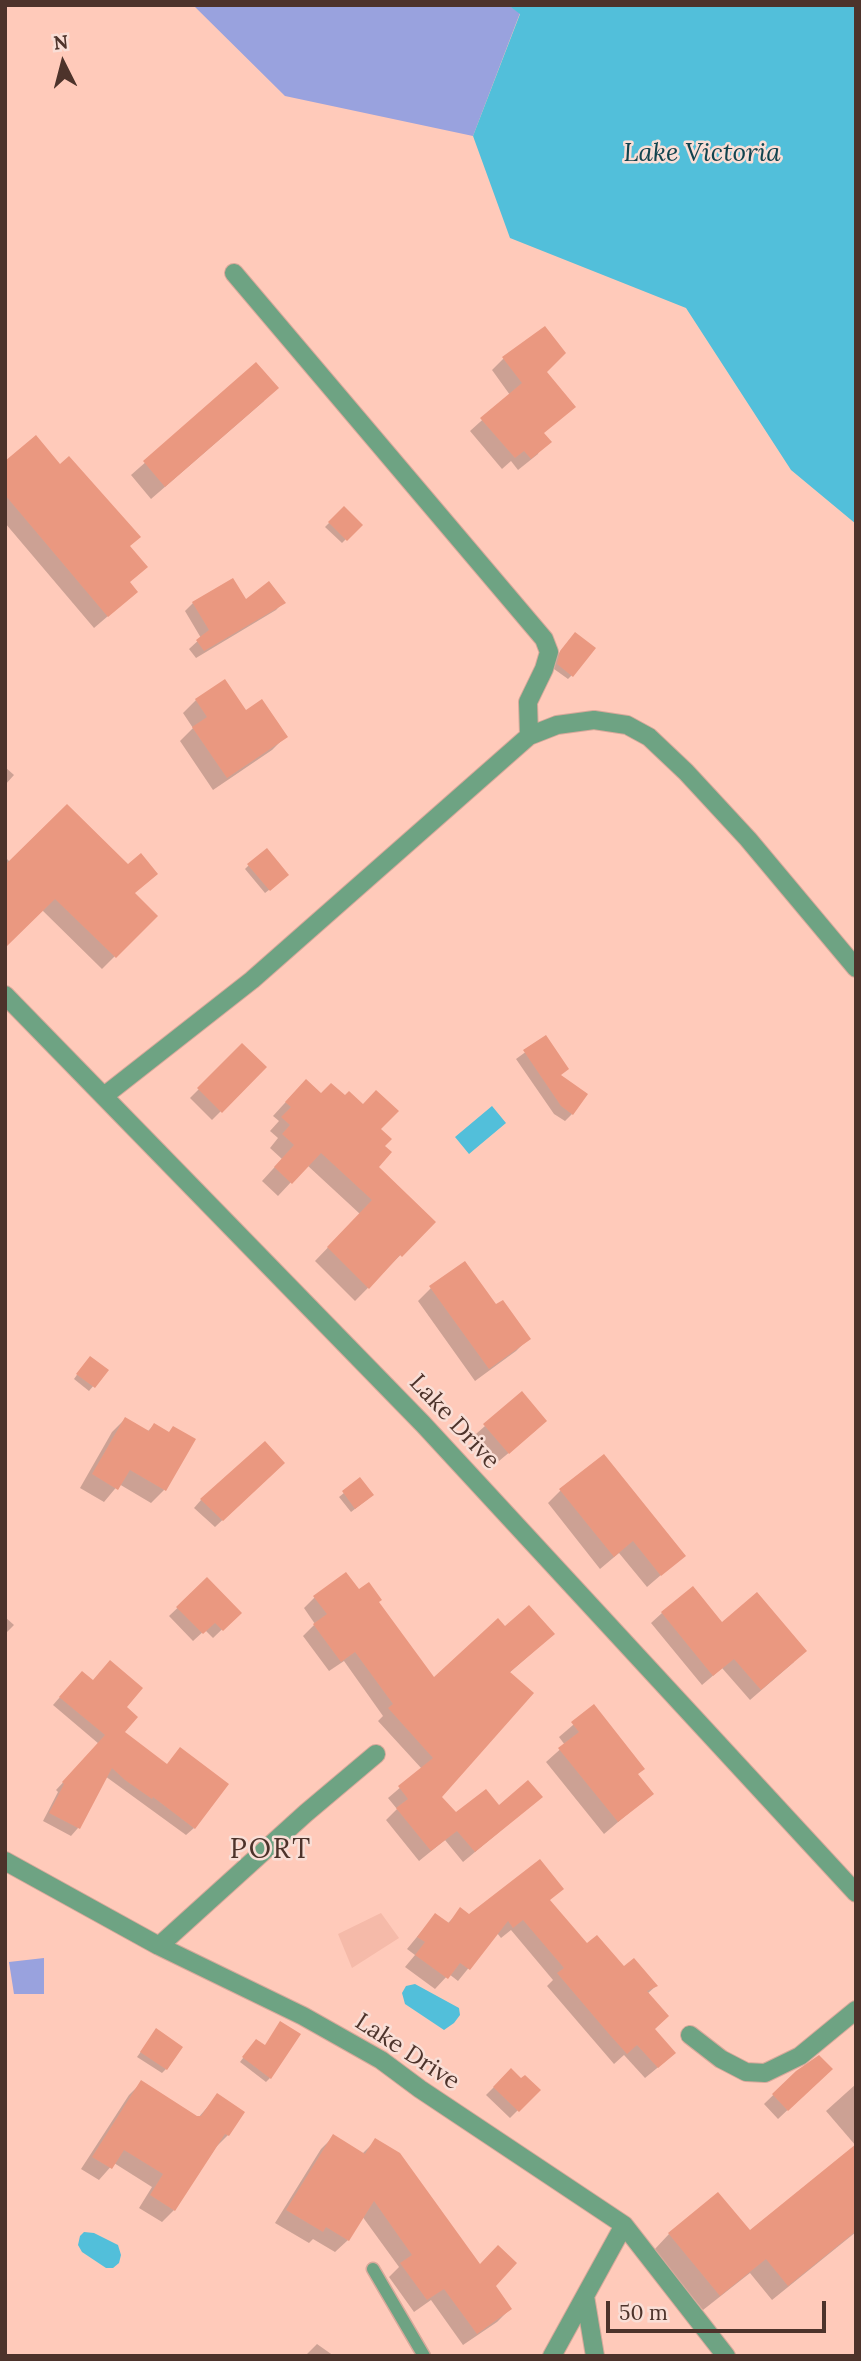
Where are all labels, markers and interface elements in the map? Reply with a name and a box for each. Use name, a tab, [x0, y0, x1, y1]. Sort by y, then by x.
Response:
north arrow	[28, 28, 98, 98]
text: N	[52, 29, 69, 55]
water label: Lake Victoria	[623, 138, 781, 170]
street label: Lake Drive	[403, 1369, 505, 1475]
district label: PORT	[230, 1833, 312, 1867]
street label: Lake Drive	[349, 2008, 465, 2096]
scale bar	[609, 2288, 830, 2332]
text: 50 m	[619, 2299, 668, 2326]

